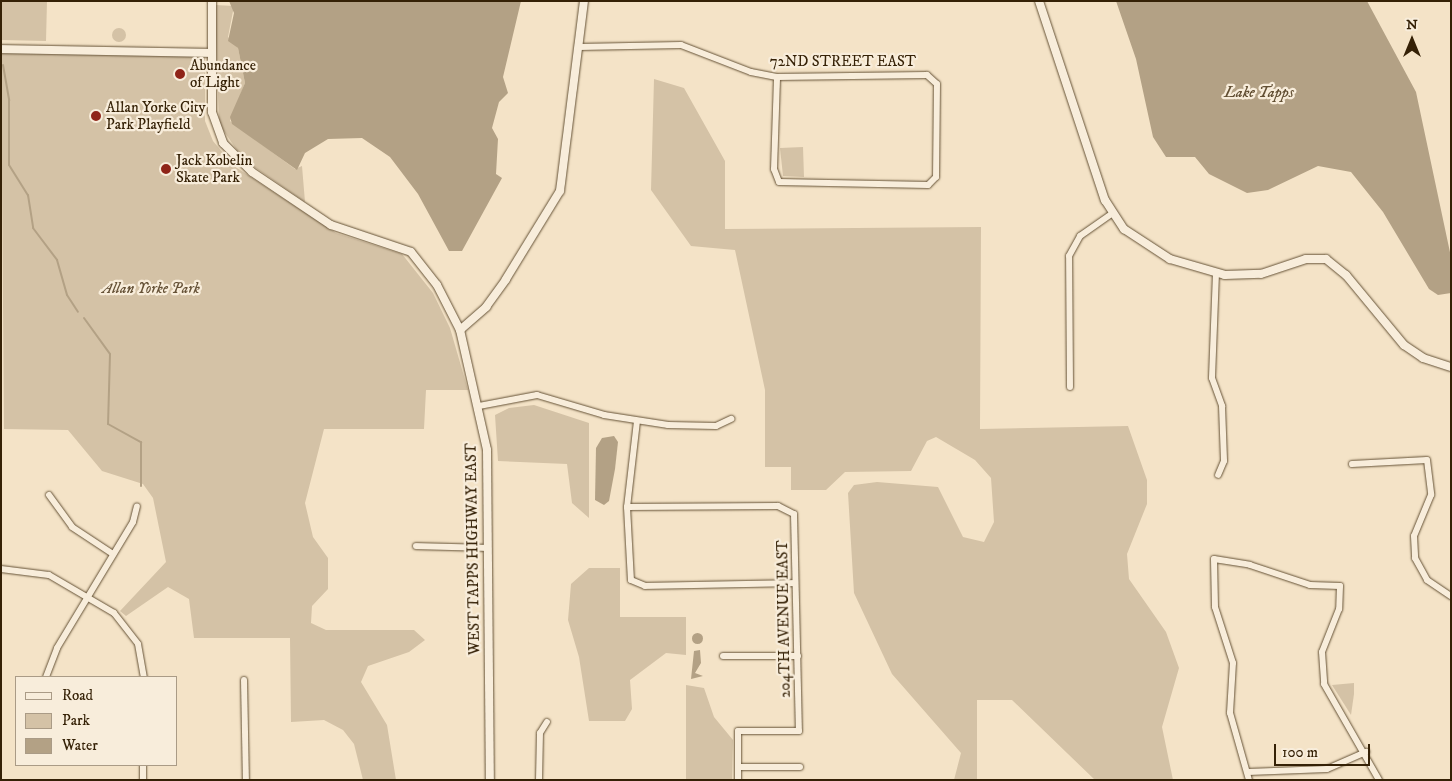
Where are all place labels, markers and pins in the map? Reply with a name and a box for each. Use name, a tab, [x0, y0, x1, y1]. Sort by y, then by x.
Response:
place label: Abundance of Light	[190, 56, 256, 91]
marker: Abundance of Light	[174, 68, 186, 80]
place label: Allan Yorke City Park Playfield	[106, 98, 206, 133]
marker: Allan Yorke City Park Playfield	[90, 110, 102, 122]
place label: Jack Kobelin Skate Park	[176, 151, 252, 186]
marker: Jack Kobelin Skate Park	[160, 163, 172, 175]

